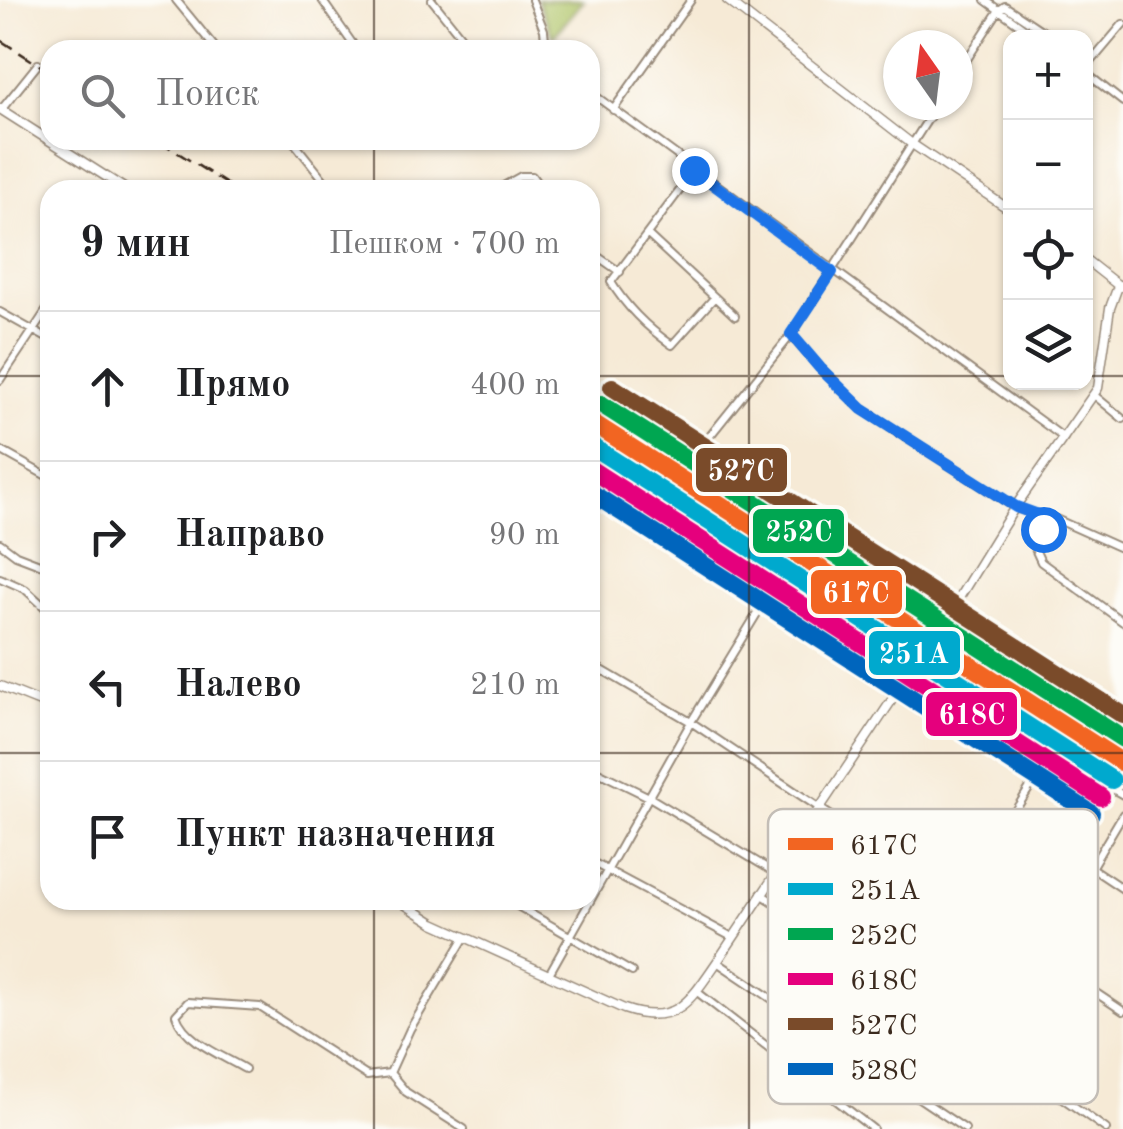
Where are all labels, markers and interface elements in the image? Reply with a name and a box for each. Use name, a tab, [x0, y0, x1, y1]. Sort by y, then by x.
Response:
north arrow	[883, 30, 973, 120]
map controls	[1003, 30, 1093, 390]
button: +	[1003, 30, 1093, 120]
search box	[40, 40, 600, 150]
icon: search	[75, 68, 130, 123]
text: Поиск	[155, 76, 260, 114]
button: −	[1003, 120, 1093, 210]
route end	[672, 148, 718, 194]
button: locate	[1003, 210, 1093, 300]
text: 9 мин	[80, 224, 191, 266]
text: Пешком · 700 m	[328, 229, 560, 261]
button: layers	[1003, 300, 1093, 390]
icon: ahead	[80, 359, 135, 414]
text: Прямо	[175, 367, 290, 405]
text: 400 m	[470, 370, 560, 402]
line badge: 527С	[694, 446, 789, 494]
text: 527С	[707, 458, 775, 487]
line badge: 252С	[751, 507, 846, 555]
route start	[1021, 507, 1067, 553]
icon: right	[80, 509, 135, 564]
text: Направо	[175, 517, 325, 555]
text: 252С	[765, 519, 833, 548]
text: 90 m	[489, 520, 560, 552]
line badge: 617C	[809, 568, 904, 616]
text: 617C	[822, 581, 890, 609]
line badge: 251А	[867, 629, 962, 677]
text: 251А	[879, 642, 949, 670]
icon: left	[80, 659, 135, 714]
text: Налево	[175, 667, 302, 705]
text: 210 m	[470, 670, 560, 702]
line badge: 618С	[924, 690, 1019, 738]
text: 618С	[938, 702, 1006, 731]
icon: arrive	[80, 809, 135, 864]
legend	[768, 809, 1098, 1104]
text: Пункт назначения	[175, 817, 496, 855]
text: 617C	[850, 833, 917, 861]
text: 251А	[850, 878, 920, 906]
text: 252С	[850, 923, 917, 951]
text: 618С	[850, 968, 917, 996]
text: 527С	[850, 1013, 917, 1041]
text: 528С	[850, 1058, 917, 1086]

